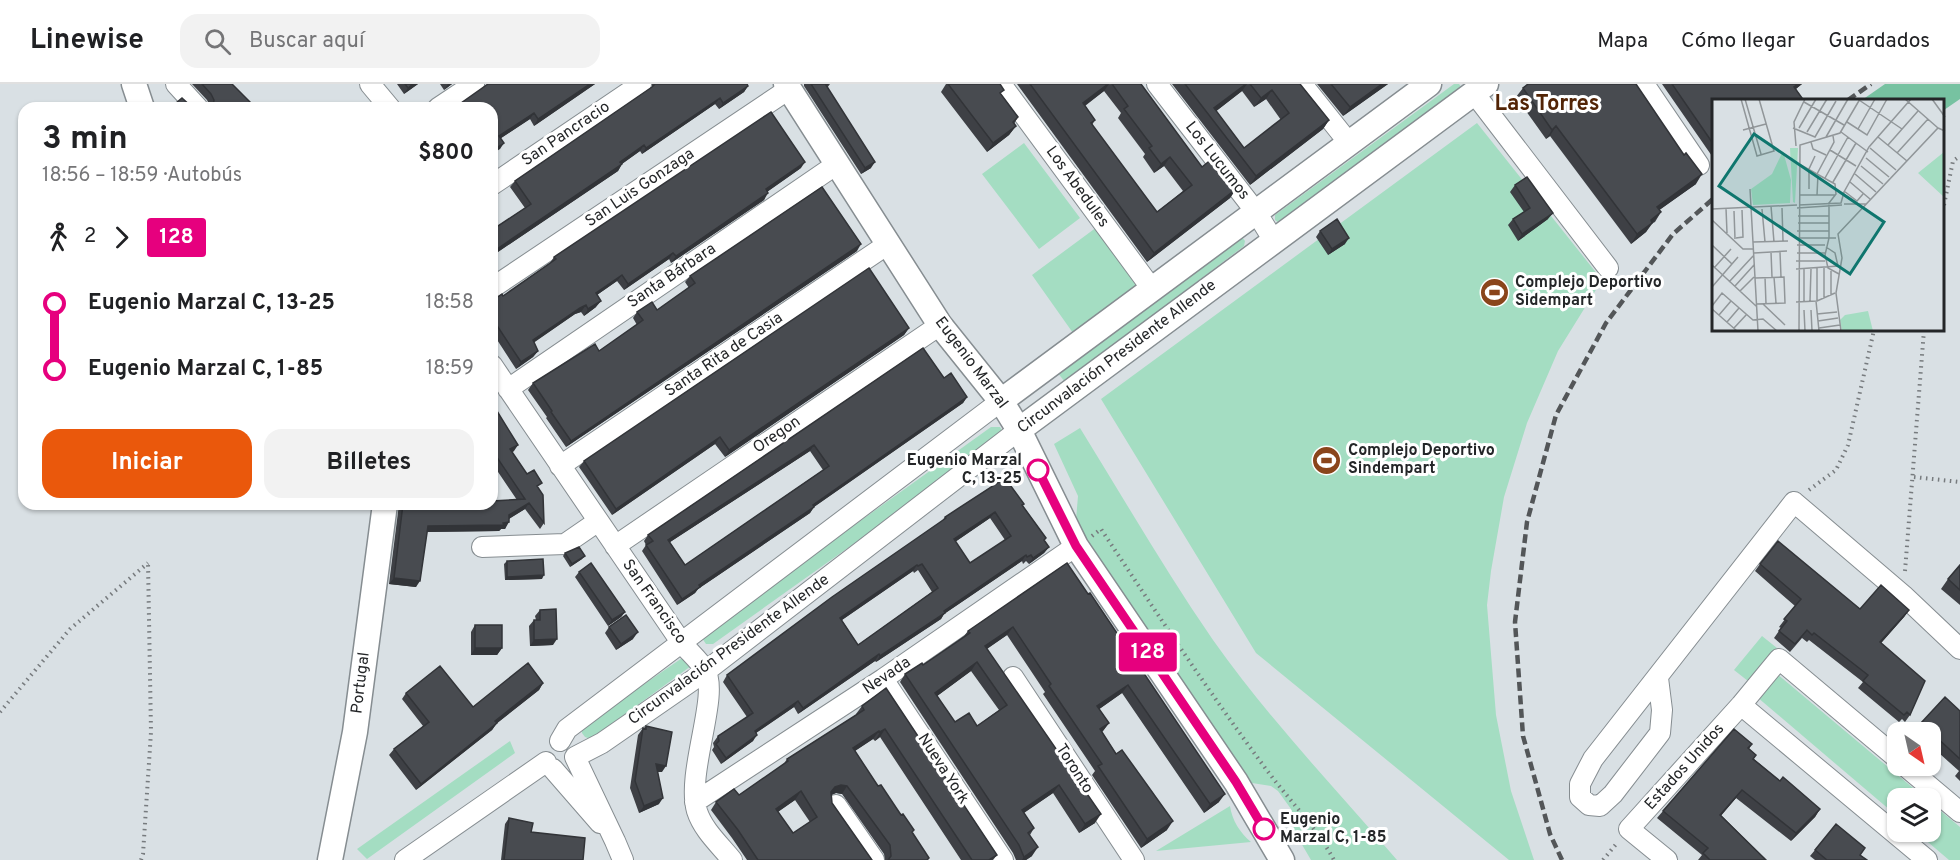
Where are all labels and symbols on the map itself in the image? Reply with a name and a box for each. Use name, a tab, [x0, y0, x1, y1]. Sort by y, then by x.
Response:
district label: Las Torres	[1494, 91, 1600, 118]
street label: San Pancracio	[518, 97, 614, 171]
inset map	[1712, 99, 1945, 332]
street label: Los Lucumos	[1180, 118, 1254, 204]
street label: Los Abedules	[1041, 142, 1113, 232]
street label: San Luis Gonzaga	[582, 144, 698, 232]
street label: Santa Bárbara	[624, 239, 720, 313]
place label: Complejo Deportivo Sidempart	[1515, 273, 1662, 311]
street label: Circunvalación Presidente Allende	[1014, 276, 1220, 438]
sports icon: Complejo Deportivo Sidempart	[1478, 276, 1510, 308]
street label: Santa Rita de Casia	[661, 308, 787, 402]
street label: Eugenio Marzal	[930, 313, 1012, 413]
street label: Oregon	[749, 412, 805, 458]
place label: Complejo Deportivo Sindempart	[1348, 441, 1495, 479]
sports icon: Complejo Deportivo Sindempart	[1311, 444, 1343, 476]
place label: Eugenio Marzal C, 13-25	[907, 451, 1022, 489]
marker: Eugenio Marzal C, 13-25	[1027, 459, 1049, 481]
street label: San Francisco	[617, 556, 691, 648]
street label: Circunvalación Presidente Allende	[624, 570, 834, 730]
line badge: 128	[1114, 632, 1182, 672]
street label: Portugal	[347, 651, 375, 715]
street label: Nevada	[859, 653, 915, 699]
street label: Estados Unidos	[1641, 720, 1729, 814]
north arrow	[1887, 722, 1941, 776]
street label: Nueva York	[913, 730, 973, 808]
street label: Toronto	[1051, 740, 1097, 798]
place label: Eugenio Marzal C, 1-85	[1280, 810, 1387, 848]
marker: Eugenio Marzal C, 1-85	[1253, 818, 1275, 840]

